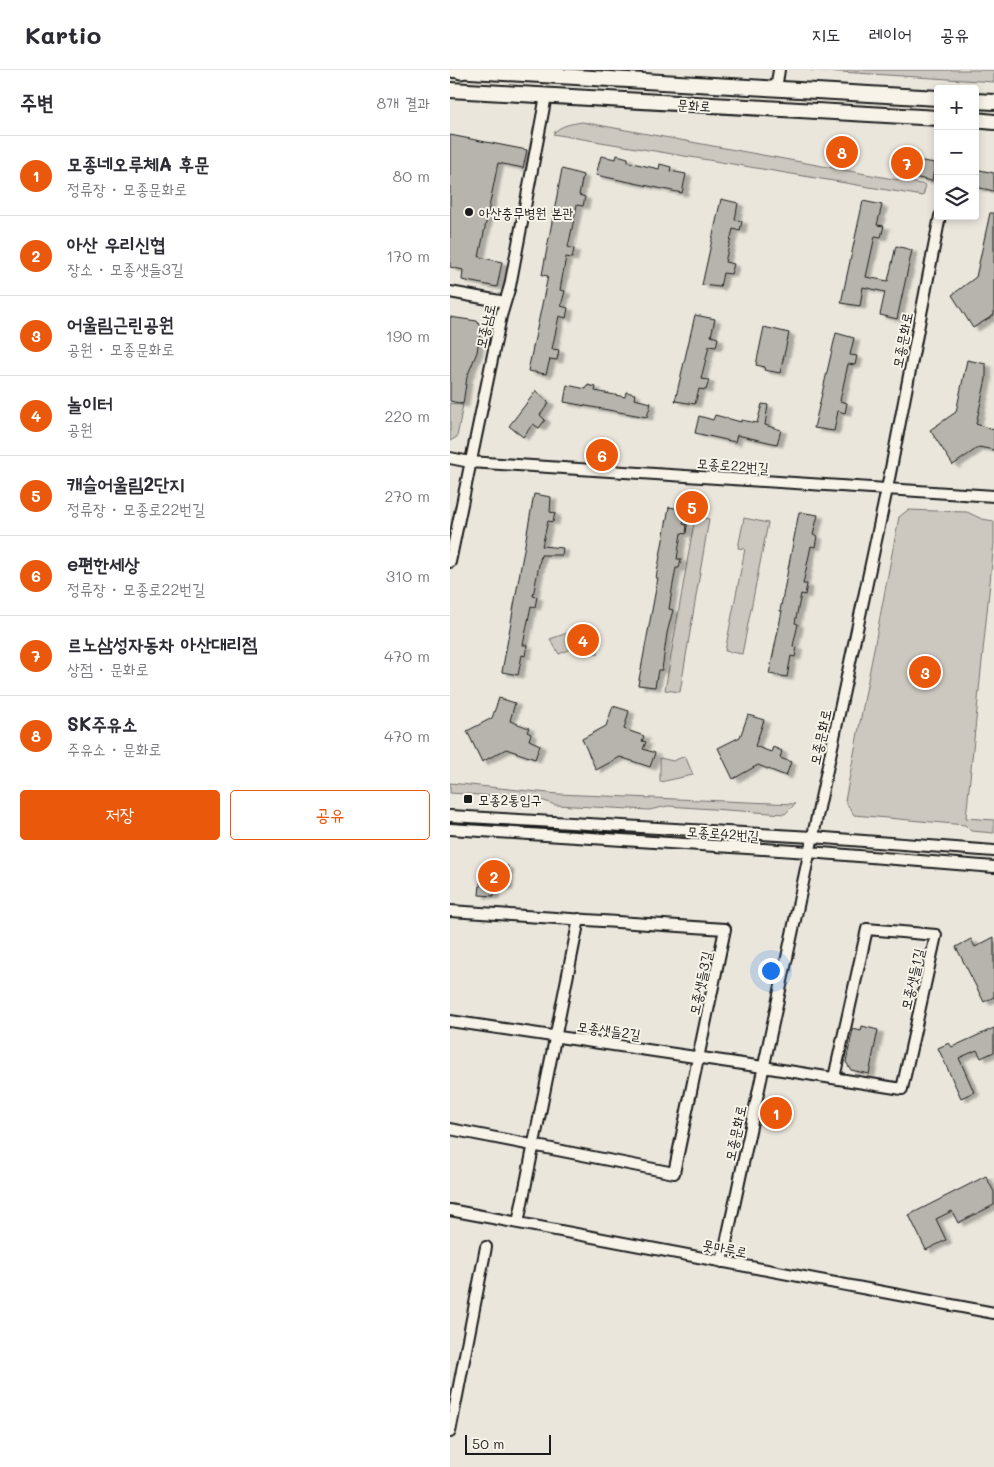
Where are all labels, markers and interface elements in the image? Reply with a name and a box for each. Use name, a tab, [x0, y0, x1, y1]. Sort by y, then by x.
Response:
text: Kartio	[25, 19, 101, 50]
text: 지도	[812, 22, 841, 46]
text: 레이어	[869, 22, 912, 46]
text: 공유	[940, 22, 969, 46]
map controls	[934, 85, 979, 220]
button: +	[934, 85, 979, 130]
text: 주변	[20, 88, 54, 115]
text: 8개 결과	[377, 92, 430, 113]
street label: 문화로	[677, 95, 711, 115]
button: −	[934, 130, 979, 175]
pin: 8	[826, 133, 858, 171]
pin: 7	[891, 144, 923, 182]
text: 모종네오루체A 후문	[67, 151, 209, 176]
text: 1	[32, 165, 40, 186]
text: 80 m	[393, 165, 430, 186]
button: layers	[934, 175, 979, 220]
text: 정류장 · 모종문화로	[67, 178, 187, 199]
place label: 아산충무병원 본관	[479, 203, 574, 222]
marker: 아산충무병원 본관	[463, 206, 475, 218]
text: 아산 우리신협	[67, 231, 166, 256]
text: 2	[32, 245, 40, 266]
text: 170 m	[386, 245, 430, 266]
text: 장소 · 모종샛들3길	[67, 258, 184, 279]
street label: 모종남로	[471, 302, 499, 350]
text: 어울림근린공원	[67, 311, 174, 336]
street label: 모종문화로	[887, 311, 917, 369]
text: 3	[31, 325, 41, 346]
text: 190 m	[386, 325, 430, 346]
text: 공원 · 모종문화로	[67, 338, 174, 359]
text: 놀이터	[67, 391, 113, 416]
text: 4	[31, 405, 41, 426]
text: 220 m	[384, 405, 430, 426]
text: 공원	[67, 418, 93, 439]
pin: 6	[586, 436, 618, 474]
street label: 모종로22번길	[696, 453, 770, 477]
text: 캐슬어울림2단지	[67, 471, 185, 496]
text: 5	[31, 485, 41, 506]
text: 270 m	[384, 485, 430, 506]
pin: 5	[676, 488, 708, 526]
text: 정류장 · 모종로22번길	[67, 498, 205, 519]
text: e편한세상	[67, 551, 139, 576]
text: 6	[31, 565, 41, 586]
text: 310 m	[386, 565, 430, 586]
text: 정류장 · 모종로22번길	[67, 578, 205, 599]
pin: 4	[567, 621, 599, 659]
text: 르노삼성자동차 아산대리점	[67, 631, 257, 656]
text: 7	[32, 645, 40, 666]
text: 470 m	[384, 645, 430, 666]
pin: 3	[909, 653, 941, 691]
text: 상점 · 문화로	[67, 658, 149, 679]
street label: 모종문화로	[805, 707, 835, 767]
text: SK주유소	[67, 711, 137, 736]
text: 8	[31, 725, 41, 746]
text: 470 m	[384, 725, 430, 746]
text: 주유소 · 문화로	[67, 738, 161, 759]
button: 저장	[20, 790, 220, 840]
button: 공유	[230, 790, 430, 840]
place label: 모종2통입구	[478, 790, 542, 809]
marker: 모종2통입구	[462, 793, 474, 805]
street label: 모종로42번길	[686, 821, 760, 845]
pin: 2	[478, 857, 510, 895]
street label: 모종샛들1길	[896, 946, 928, 1012]
street label: 모종샛들3길	[684, 949, 716, 1017]
your location	[758, 958, 784, 984]
street label: 모종샛들2길	[576, 1016, 643, 1044]
pin: 1	[760, 1094, 792, 1132]
street label: 모종문화로	[720, 1103, 750, 1163]
street label: 못마루로	[701, 1234, 749, 1262]
scale bar	[465, 1432, 551, 1455]
text: 50 m	[472, 1434, 504, 1453]

